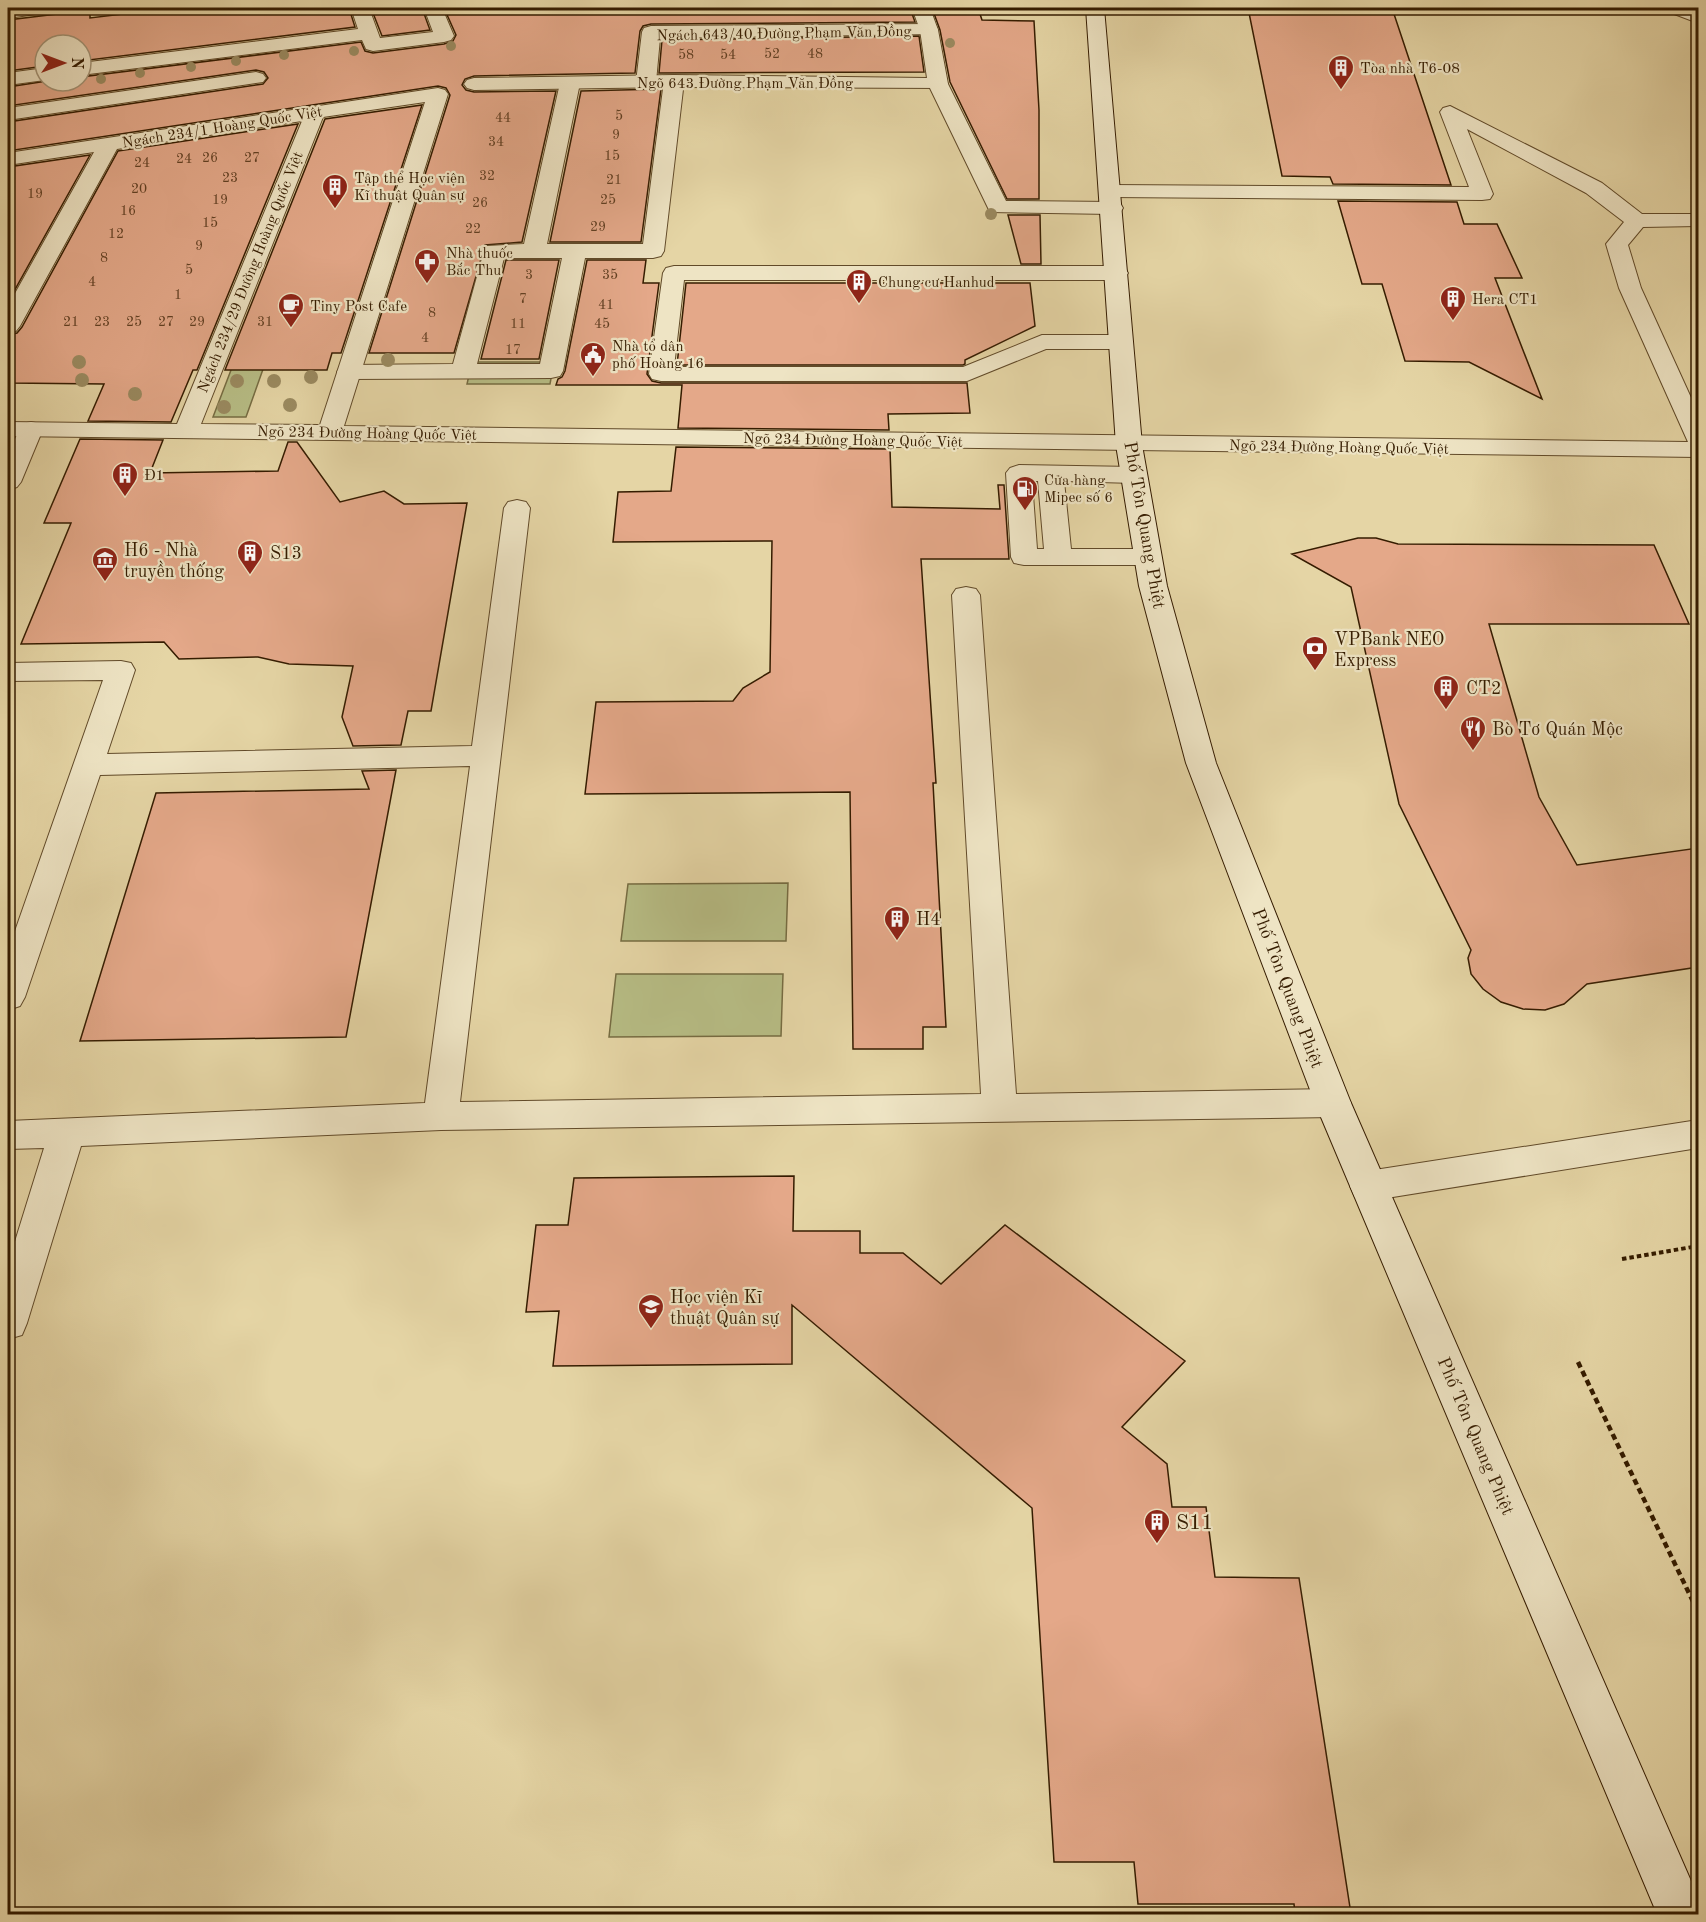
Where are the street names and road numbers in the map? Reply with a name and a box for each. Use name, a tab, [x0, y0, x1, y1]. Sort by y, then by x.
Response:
street label: Ngách 643/40 Đường Phạm Văn Đồng	[656, 23, 912, 44]
street label: Ngõ 643 Đường Phạm Văn Đồng	[637, 75, 853, 92]
street label: Ngách 234/1 Hoàng Quốc Việt	[121, 104, 323, 152]
street label: Ngách 234/29 Đường Hoàng Quốc Việt	[193, 149, 307, 395]
street label: Ngõ 234 Đường Hoàng Quốc Việt	[257, 424, 477, 444]
street label: Ngõ 234 Đường Hoàng Quốc Việt	[743, 431, 963, 451]
street label: Ngõ 234 Đường Hoàng Quốc Việt	[1229, 438, 1449, 458]
street label: Phố Tôn Quang Phiệt	[1120, 440, 1169, 610]
street label: Phố Tôn Quang Phiệt	[1248, 906, 1327, 1071]
street label: Phố Tôn Quang Phiệt	[1434, 1354, 1517, 1518]

